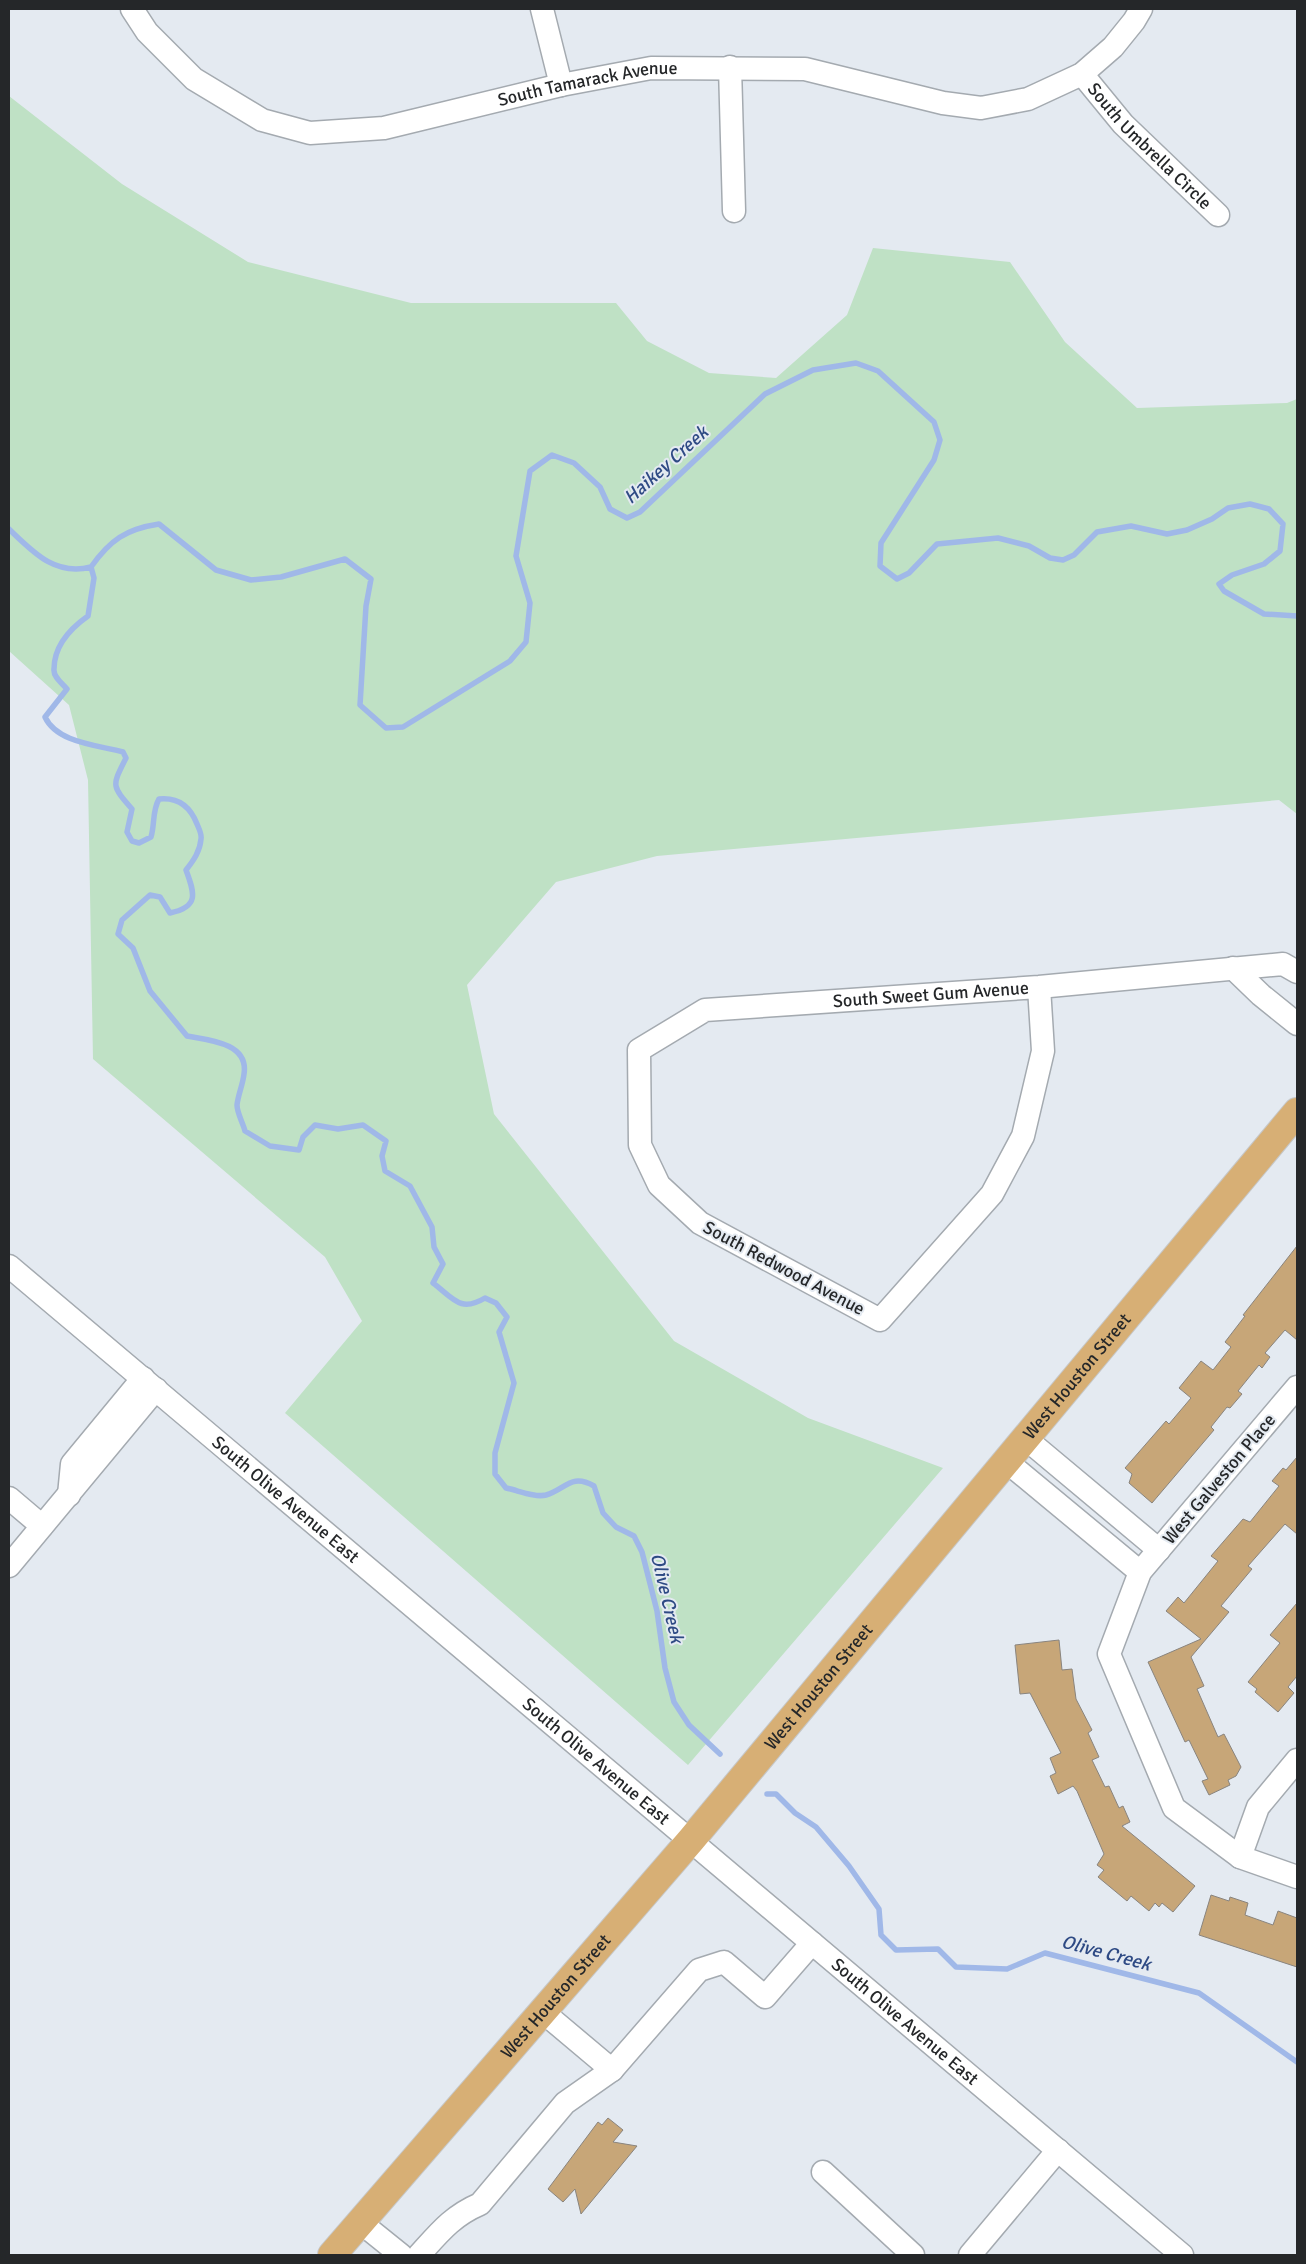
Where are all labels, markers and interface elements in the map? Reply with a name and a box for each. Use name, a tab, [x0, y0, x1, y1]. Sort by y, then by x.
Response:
street label: South Tamarack Avenue	[495, 57, 678, 111]
street label: South Umbrella Circle	[1083, 78, 1216, 214]
water label: Haikey Creek	[619, 420, 714, 509]
street label: South Sweet Gum Avenue	[832, 977, 1029, 1012]
street label: South Redwood Avenue	[700, 1216, 868, 1320]
street label: West Houston Street	[1018, 1309, 1136, 1444]
street label: West Galveston Place	[1158, 1409, 1280, 1549]
street label: South Olive Avenue East	[208, 1431, 364, 1568]
water label: Olive Creek	[645, 1551, 689, 1647]
street label: West Houston Street	[760, 1619, 877, 1754]
street label: South Olive Avenue East	[518, 1693, 674, 1829]
street label: West Houston Street	[496, 1930, 616, 2063]
water label: Olive Creek	[1059, 1930, 1155, 1977]
street label: South Olive Avenue East	[827, 1953, 983, 2090]

